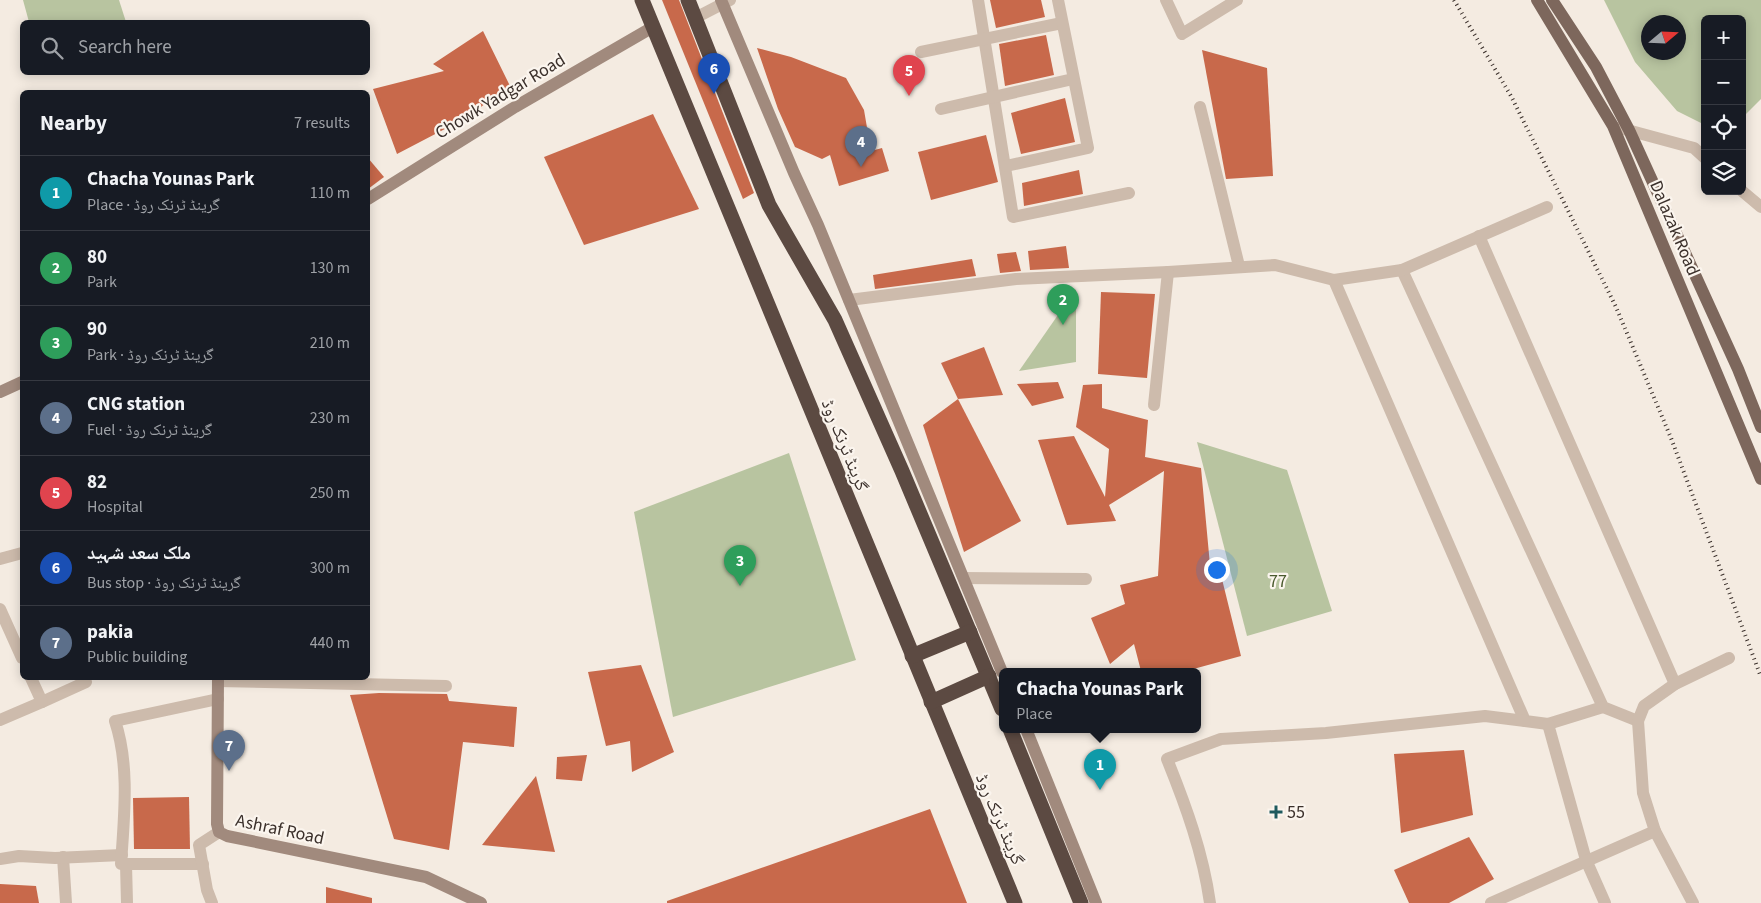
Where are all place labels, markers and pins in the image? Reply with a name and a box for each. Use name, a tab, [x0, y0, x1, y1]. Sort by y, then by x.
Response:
pin: 6	[698, 53, 730, 94]
pin: 5	[893, 55, 925, 96]
pin: 4	[845, 126, 877, 167]
pin: 2	[1047, 284, 1079, 325]
pin: 3	[724, 545, 756, 586]
pin: 7	[213, 730, 245, 771]
pin: 1	[1084, 749, 1116, 790]
place label: 55	[1287, 800, 1305, 825]
marker: 55	[1269, 805, 1283, 819]

